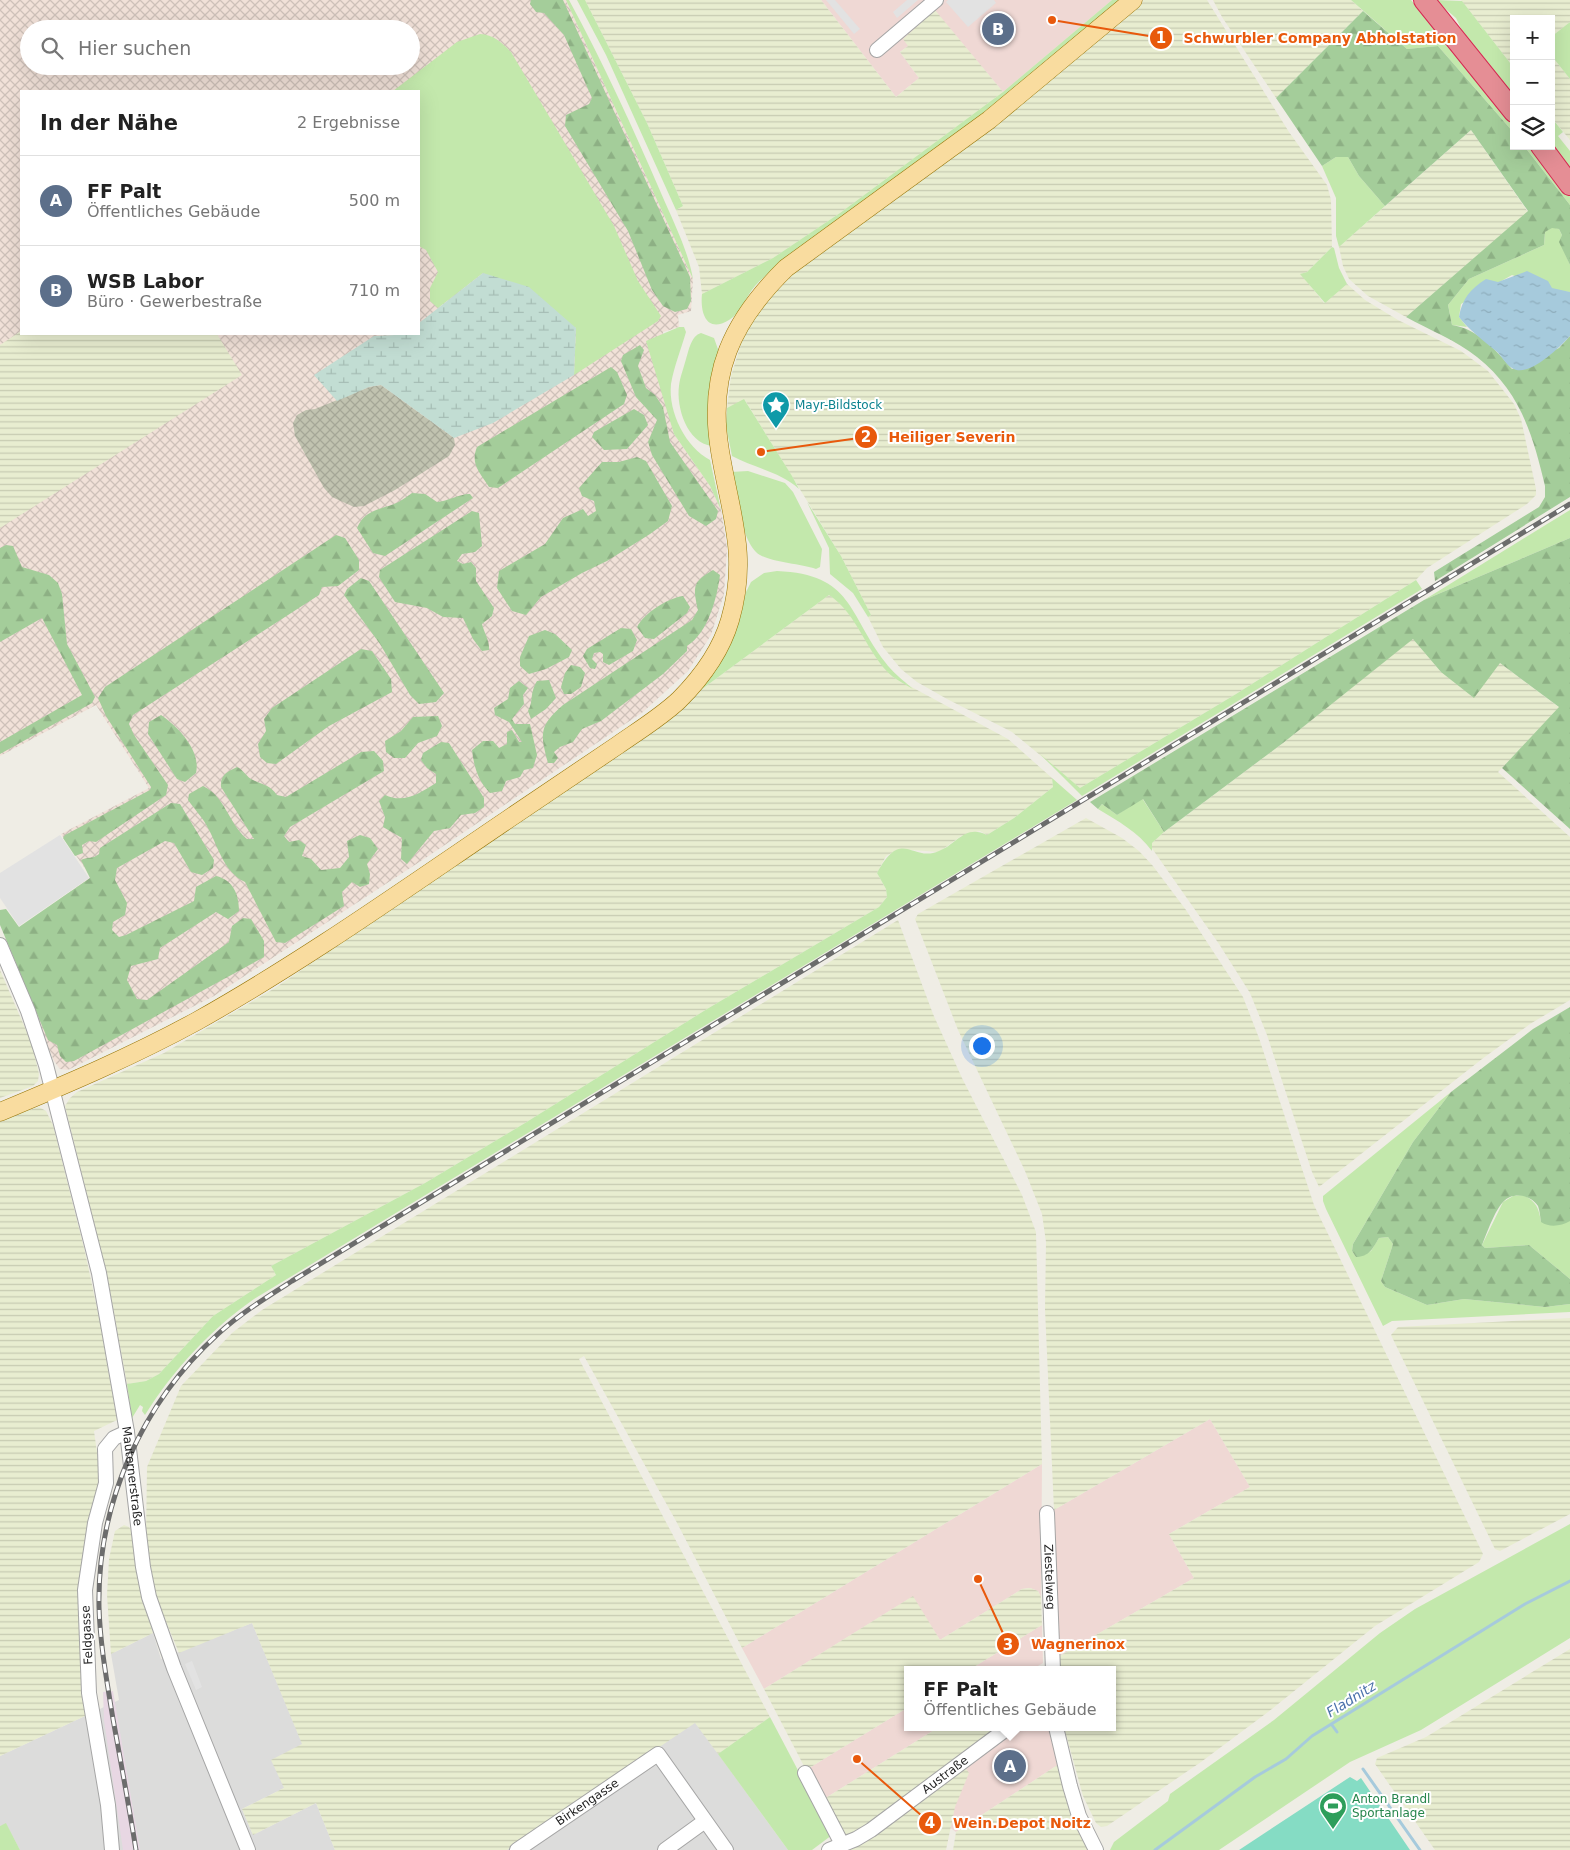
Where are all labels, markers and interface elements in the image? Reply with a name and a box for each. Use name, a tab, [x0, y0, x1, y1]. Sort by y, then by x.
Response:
pin: B	[982, 10, 1014, 48]
map controls	[1510, 15, 1555, 150]
button: +	[1510, 15, 1555, 60]
search box	[20, 20, 420, 75]
callout: Schwurbler Company Abholstation	[1149, 24, 1466, 53]
text: 1	[1156, 29, 1166, 47]
text: Schwurbler Company Abholstation	[1184, 30, 1456, 46]
icon: search	[38, 34, 66, 62]
text: Hier suchen	[78, 37, 191, 59]
button: −	[1510, 60, 1555, 105]
button: layers	[1510, 105, 1555, 150]
text: In der Nähe	[40, 111, 178, 135]
text: 2 Ergebnisse	[297, 113, 400, 132]
text: FF Palt	[87, 180, 161, 202]
text: A	[50, 191, 62, 210]
text: 500 m	[349, 191, 400, 210]
text: Öffentliches Gebäude	[87, 202, 260, 221]
text: WSB Labor	[87, 270, 204, 292]
text: B	[50, 281, 62, 300]
text: 710 m	[349, 281, 400, 300]
text: Büro · Gewerbestraße	[87, 292, 262, 311]
place icon: Mayr-Bildstock	[761, 390, 791, 429]
place label: Mayr-Bildstock	[795, 398, 882, 412]
callout: Heiliger Severin	[854, 422, 1026, 451]
text: 2	[861, 428, 871, 446]
text: Heiliger Severin	[889, 429, 1015, 445]
your location	[969, 1033, 995, 1059]
street label: Mauternerstraße	[119, 1425, 145, 1527]
street label: Ziestelweg	[1041, 1544, 1058, 1610]
street label: Feldgasse	[78, 1605, 96, 1665]
callout: Wagnerinox	[996, 1630, 1135, 1659]
text: 3	[1003, 1636, 1013, 1654]
text: Wagnerinox	[1031, 1636, 1125, 1652]
popup	[904, 1666, 1116, 1731]
water label: Fladnitz	[1323, 1677, 1379, 1720]
text: FF Palt	[923, 1678, 998, 1700]
text: Öffentliches Gebäude	[923, 1700, 1097, 1719]
pin: A	[994, 1747, 1026, 1785]
street label: Austraße	[919, 1753, 971, 1797]
street label: Birkengasse	[553, 1776, 621, 1828]
sports icon: Anton Brandl Sportanlage	[1318, 1791, 1348, 1830]
place label: Anton Brandl Sportanlage	[1352, 1792, 1430, 1820]
callout: Wein.Depot Noitz	[918, 1808, 1101, 1837]
text: 4	[925, 1814, 935, 1832]
text: Wein.Depot Noitz	[953, 1815, 1091, 1831]

